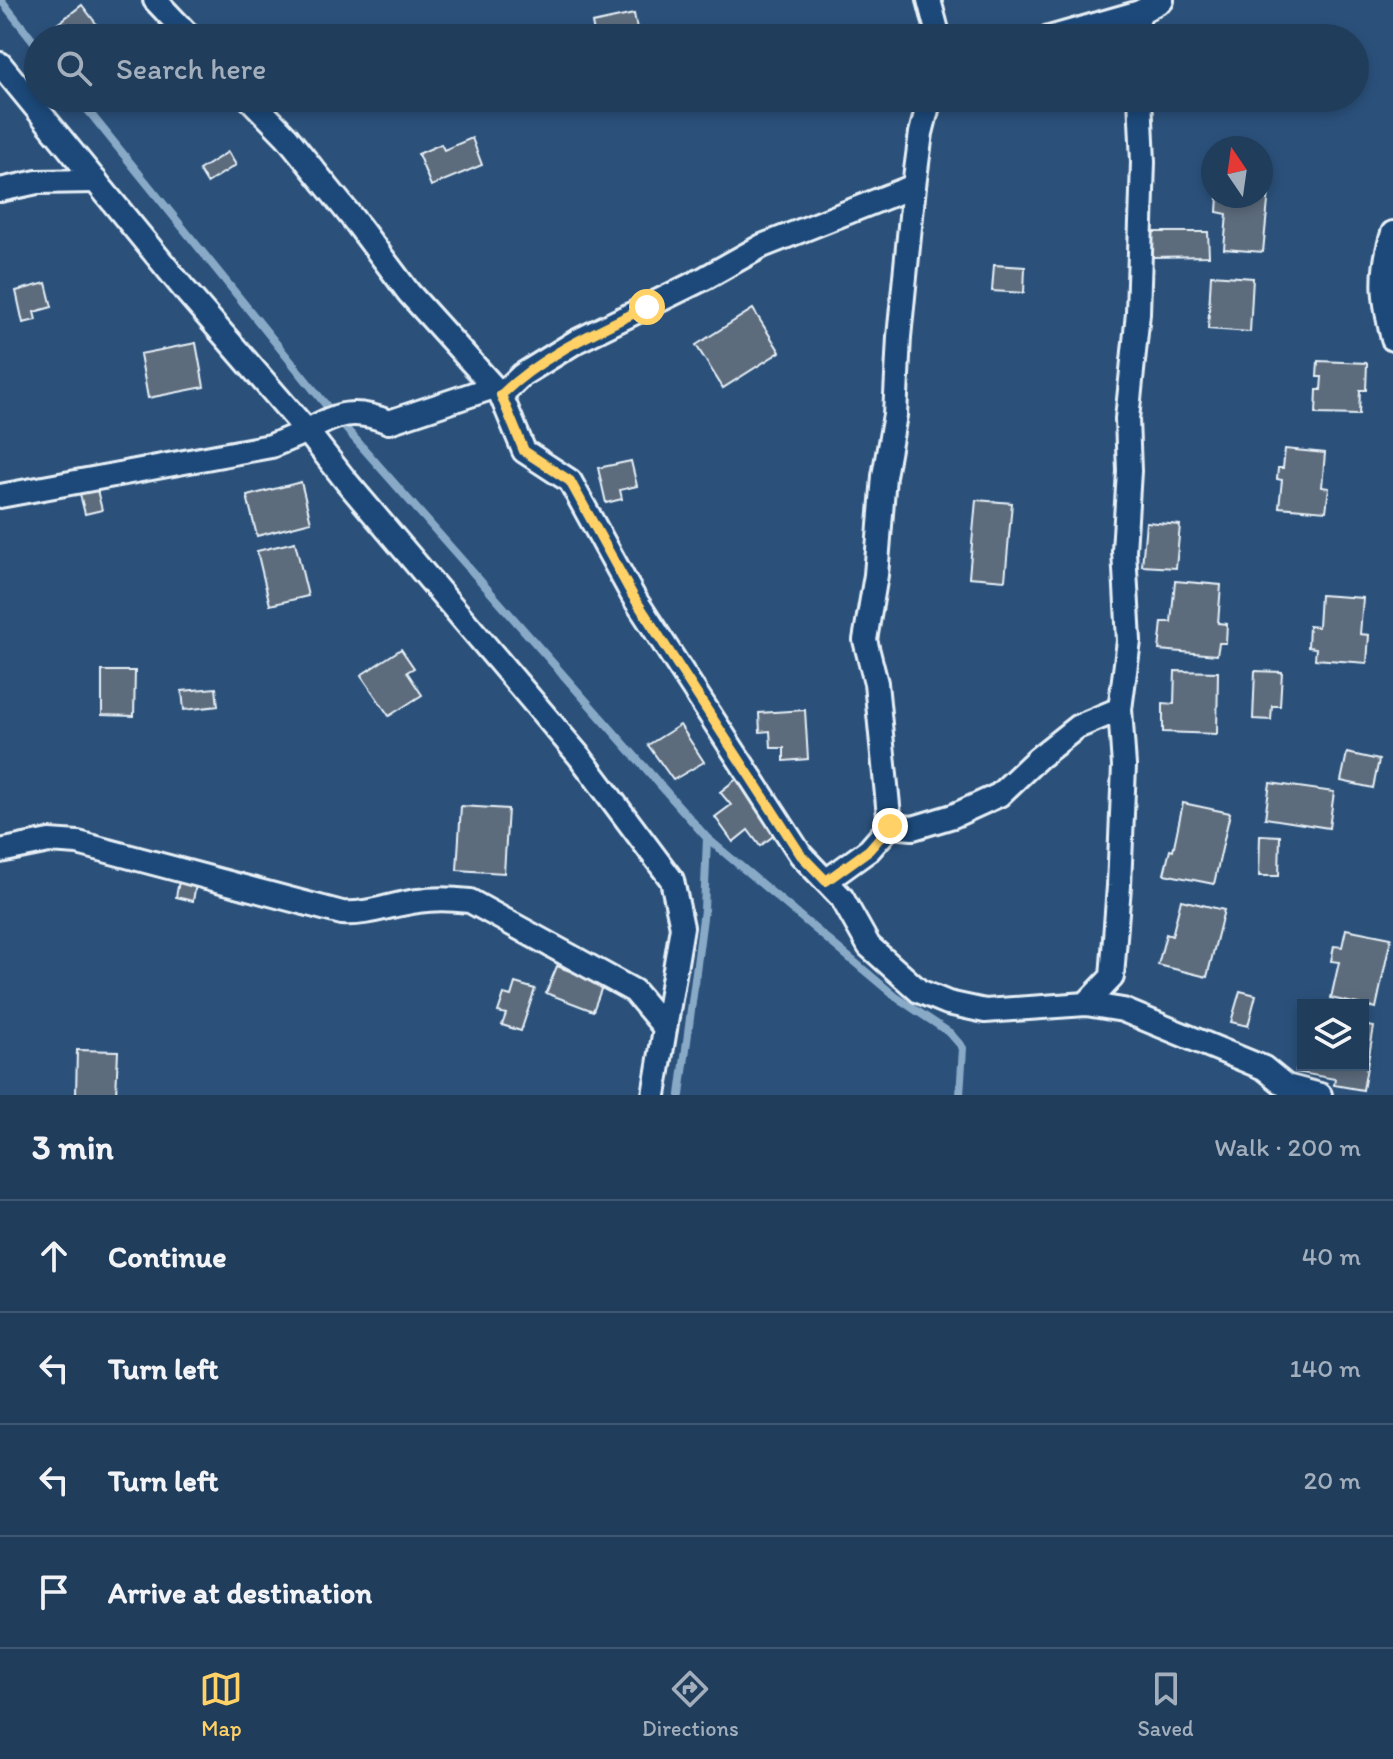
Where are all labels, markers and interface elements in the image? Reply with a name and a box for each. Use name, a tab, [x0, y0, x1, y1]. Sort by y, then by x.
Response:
search box	[24, 24, 1369, 112]
icon: search	[52, 46, 96, 90]
text: Search here	[116, 50, 266, 87]
north arrow	[1201, 136, 1273, 208]
route start	[629, 289, 665, 325]
route end	[872, 808, 908, 844]
map controls	[1297, 999, 1369, 1071]
button: layers	[1297, 999, 1369, 1071]
text: 3 min	[32, 1127, 114, 1168]
text: Walk · 200 m	[1214, 1131, 1361, 1163]
icon: ahead	[32, 1234, 76, 1278]
text: Continue	[108, 1238, 227, 1275]
text: 40 m	[1302, 1240, 1361, 1272]
icon: left	[32, 1346, 76, 1390]
text: Turn left	[108, 1350, 219, 1387]
text: 140 m	[1290, 1352, 1361, 1384]
icon: left	[32, 1458, 76, 1502]
text: Turn left	[108, 1462, 219, 1499]
text: 20 m	[1304, 1464, 1361, 1496]
icon: arrive	[32, 1570, 76, 1614]
text: Arrive at destination	[108, 1574, 372, 1611]
tab: Map	[199, 1667, 243, 1742]
tab: Directions	[642, 1667, 739, 1742]
tab: Saved	[1137, 1667, 1194, 1742]

